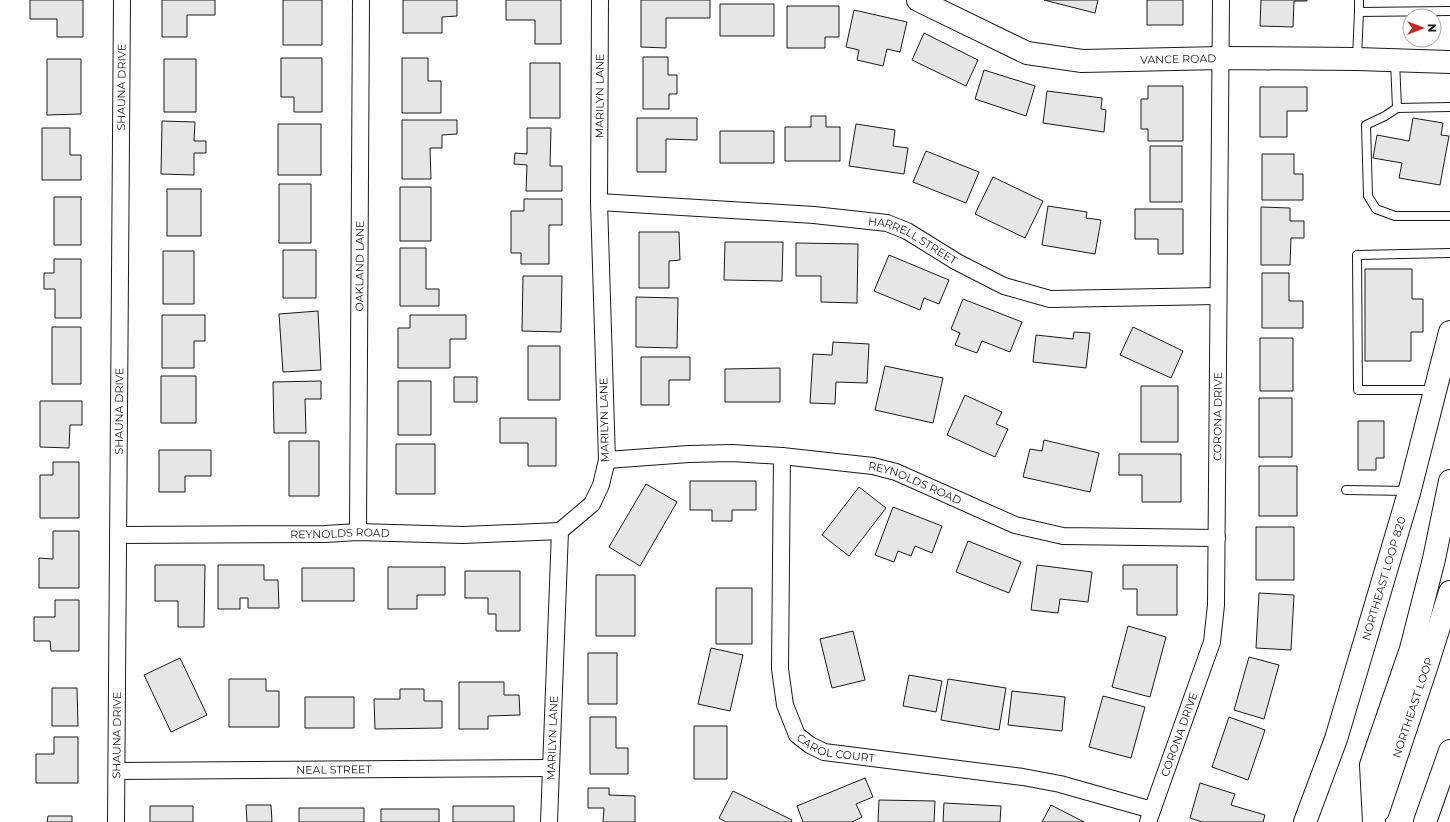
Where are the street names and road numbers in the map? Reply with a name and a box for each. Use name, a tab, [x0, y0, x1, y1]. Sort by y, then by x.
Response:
street label: SHAUNA DRIVE	[114, 43, 129, 131]
street label: VANCE ROAD	[1140, 51, 1216, 67]
street label: MARILYN LANE	[592, 54, 607, 138]
street label: HARRELL STREET	[868, 214, 960, 268]
street label: OAKLAND LANE	[352, 221, 367, 311]
street label: SHAUNA DRIVE	[112, 367, 126, 455]
street label: CORONA DRIVE	[1210, 372, 1225, 461]
street label: MARILYN LANE	[596, 378, 612, 462]
street label: REYNOLDS ROAD	[868, 459, 964, 507]
street label: NORTHEAST LOOP 820	[1359, 515, 1409, 642]
street label: REYNOLDS ROAD	[290, 525, 390, 541]
street label: NORTHEAST LOOP	[1389, 656, 1436, 760]
street label: CORONA DRIVE	[1158, 690, 1201, 778]
street label: SHAUNA DRIVE	[109, 691, 124, 779]
street label: MARILYN LANE	[544, 695, 561, 781]
street label: CAROL COURT	[794, 730, 876, 765]
street label: NEAL STREET	[296, 762, 372, 777]

